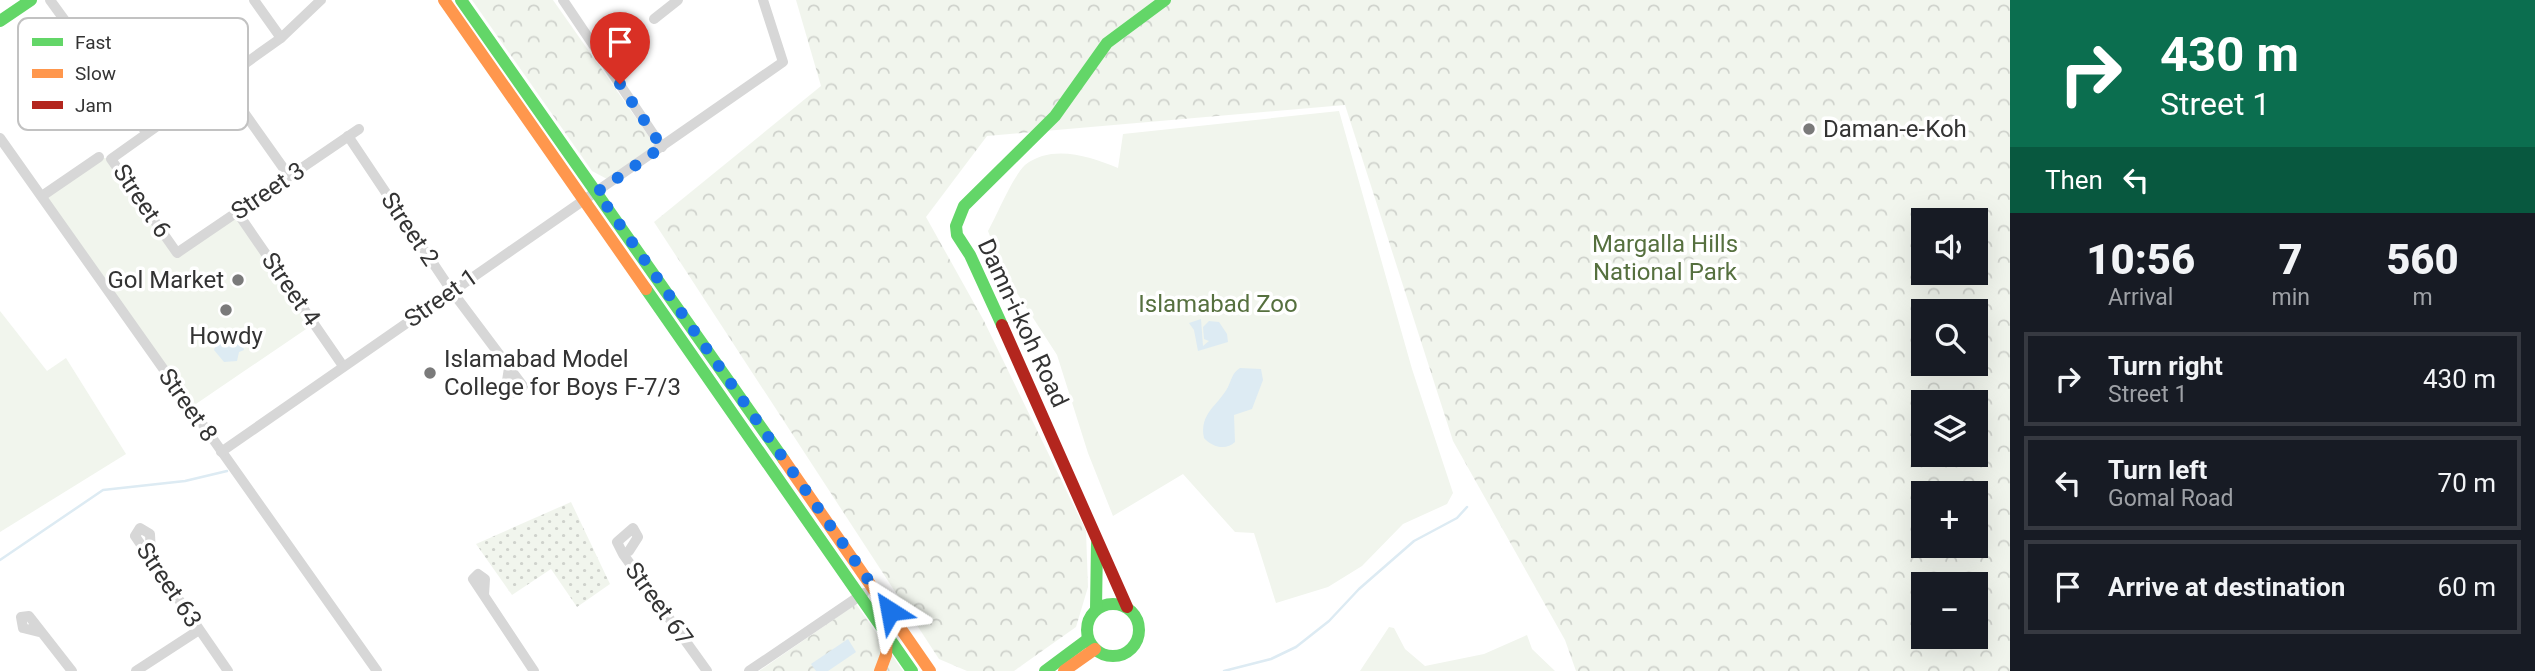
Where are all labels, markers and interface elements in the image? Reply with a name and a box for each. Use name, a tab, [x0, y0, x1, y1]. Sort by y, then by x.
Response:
pin	[590, 12.0, 650, 84]
legend	[18, 18, 248, 130]
icon: arrive	[601, 23, 639, 61]
text: 430 m	[2160, 26, 2299, 83]
icon: right	[2045, 28, 2136, 119]
text: Fast	[75, 31, 112, 54]
text: Slow	[75, 62, 116, 85]
text: Street 1	[2160, 85, 2270, 123]
text: Jam	[75, 94, 112, 117]
place label: Daman-e-Koh	[1823, 115, 1967, 143]
marker: Daman-e-Koh	[1801, 121, 1817, 137]
street label: Street 3	[226, 156, 310, 226]
street label: Street 6	[107, 159, 177, 243]
icon: left	[2117, 161, 2155, 199]
text: Then	[2045, 165, 2103, 195]
street label: Street 2	[375, 187, 445, 271]
map controls	[1911, 208, 1988, 649]
button: sound	[1911, 208, 1988, 285]
park label: Margalla Hills National Park	[1592, 230, 1738, 286]
street label: Damn-i-koh Road	[972, 234, 1074, 412]
text: 10:56	[2086, 235, 2195, 284]
text: 7	[2279, 235, 2303, 284]
text: 560	[2386, 235, 2459, 284]
street label: Street 4	[256, 247, 326, 331]
street label: Street 1	[399, 263, 483, 333]
place label: Gol Market	[108, 266, 224, 294]
marker: Gol Market	[230, 272, 246, 288]
text: Arrival	[2108, 284, 2173, 311]
text: min	[2271, 284, 2310, 311]
text: m	[2412, 284, 2433, 311]
park label: Islamabad Zoo	[1138, 290, 1298, 318]
button: search	[1911, 299, 1988, 376]
marker: Howdy	[218, 302, 234, 318]
place label: Howdy	[189, 322, 264, 350]
place label: Islamabad Model College for Boys F-7/3	[444, 345, 681, 401]
text: Turn right	[2108, 351, 2223, 381]
icon: right	[2049, 360, 2087, 398]
street label: Street 8	[153, 363, 223, 447]
text: 430 m	[2423, 364, 2496, 394]
marker: Islamabad Model College for Boys F-7/3	[422, 365, 438, 381]
text: Street 1	[2108, 381, 2187, 408]
button: layers	[1911, 390, 1988, 467]
text: Turn left	[2108, 455, 2207, 485]
icon: left	[2049, 464, 2087, 502]
text: 70 m	[2438, 468, 2496, 498]
button: +	[1911, 481, 1988, 558]
text: Gomal Road	[2108, 485, 2234, 512]
street label: Street 63	[130, 537, 208, 633]
street label: Street 67	[619, 557, 699, 651]
icon: arrive	[2049, 568, 2087, 606]
button: −	[1911, 572, 1988, 649]
text: Arrive at destination	[2108, 572, 2345, 602]
text: 60 m	[2438, 572, 2496, 602]
position arrow	[853, 574, 927, 648]

